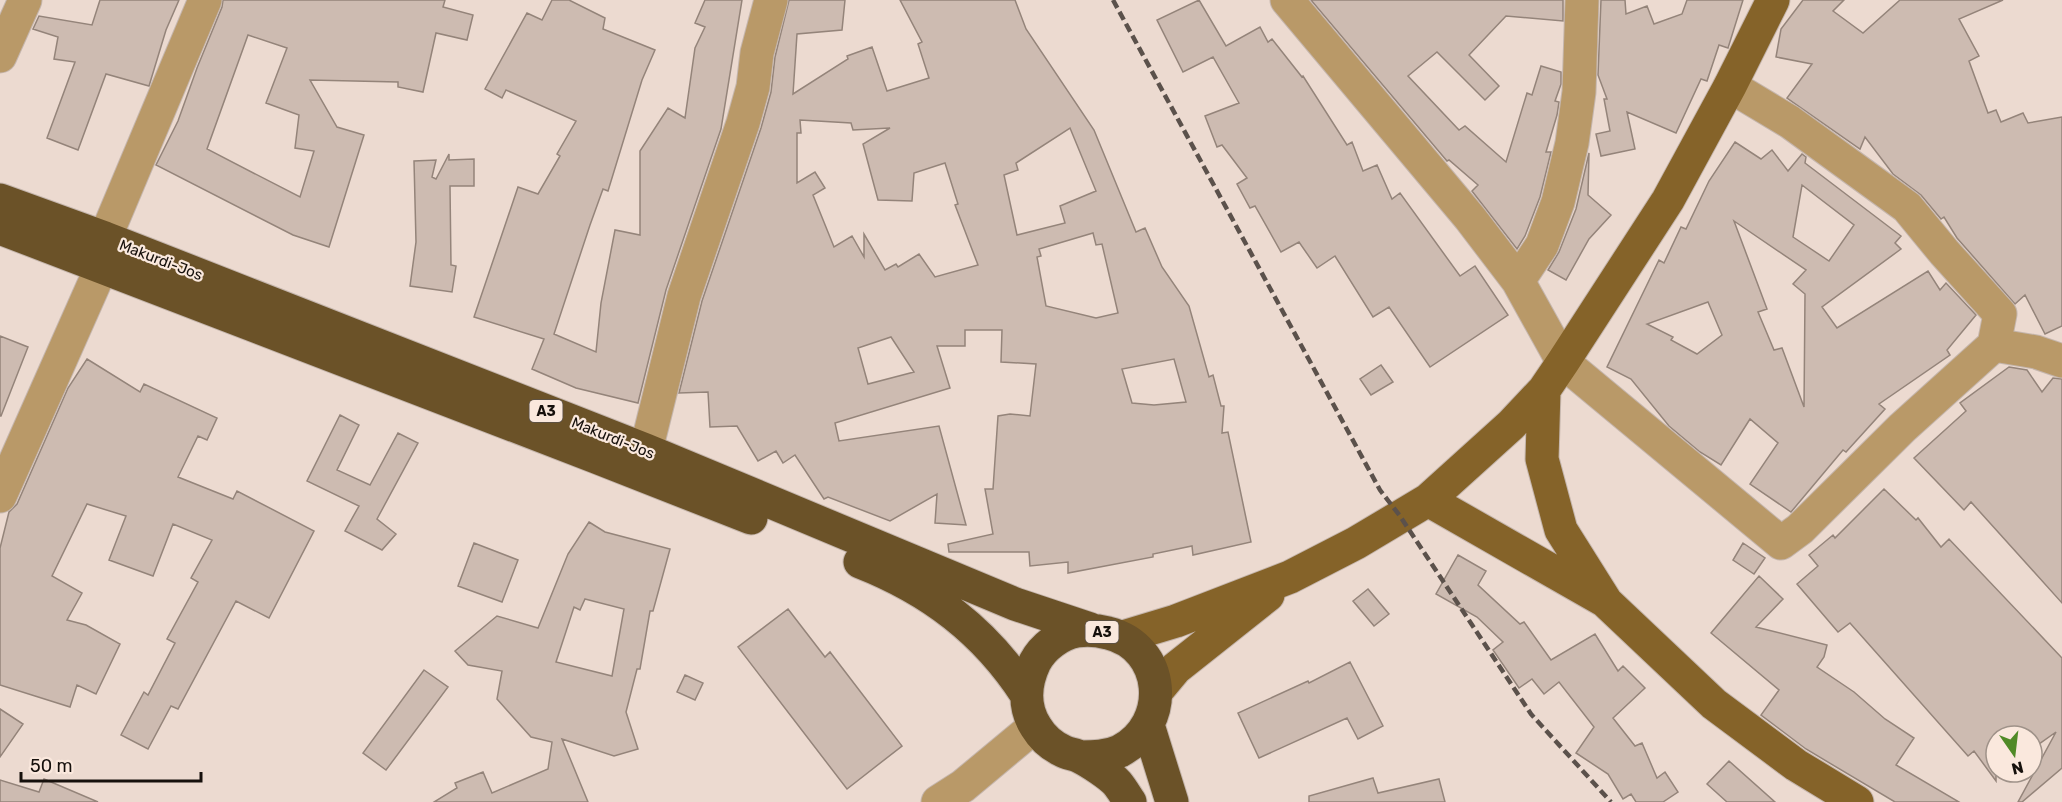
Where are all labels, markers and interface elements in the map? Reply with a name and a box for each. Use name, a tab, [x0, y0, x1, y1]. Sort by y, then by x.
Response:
street label: Makurdi-Jos	[117, 236, 206, 284]
road number: A3	[530, 400, 562, 422]
street label: Makurdi-Jos	[569, 413, 657, 463]
road number: A3	[1086, 621, 1118, 643]
north arrow	[1984, 724, 2044, 784]
scale bar	[21, 745, 201, 783]
text: 50 m	[30, 755, 73, 777]
text: N	[2010, 757, 2025, 779]

